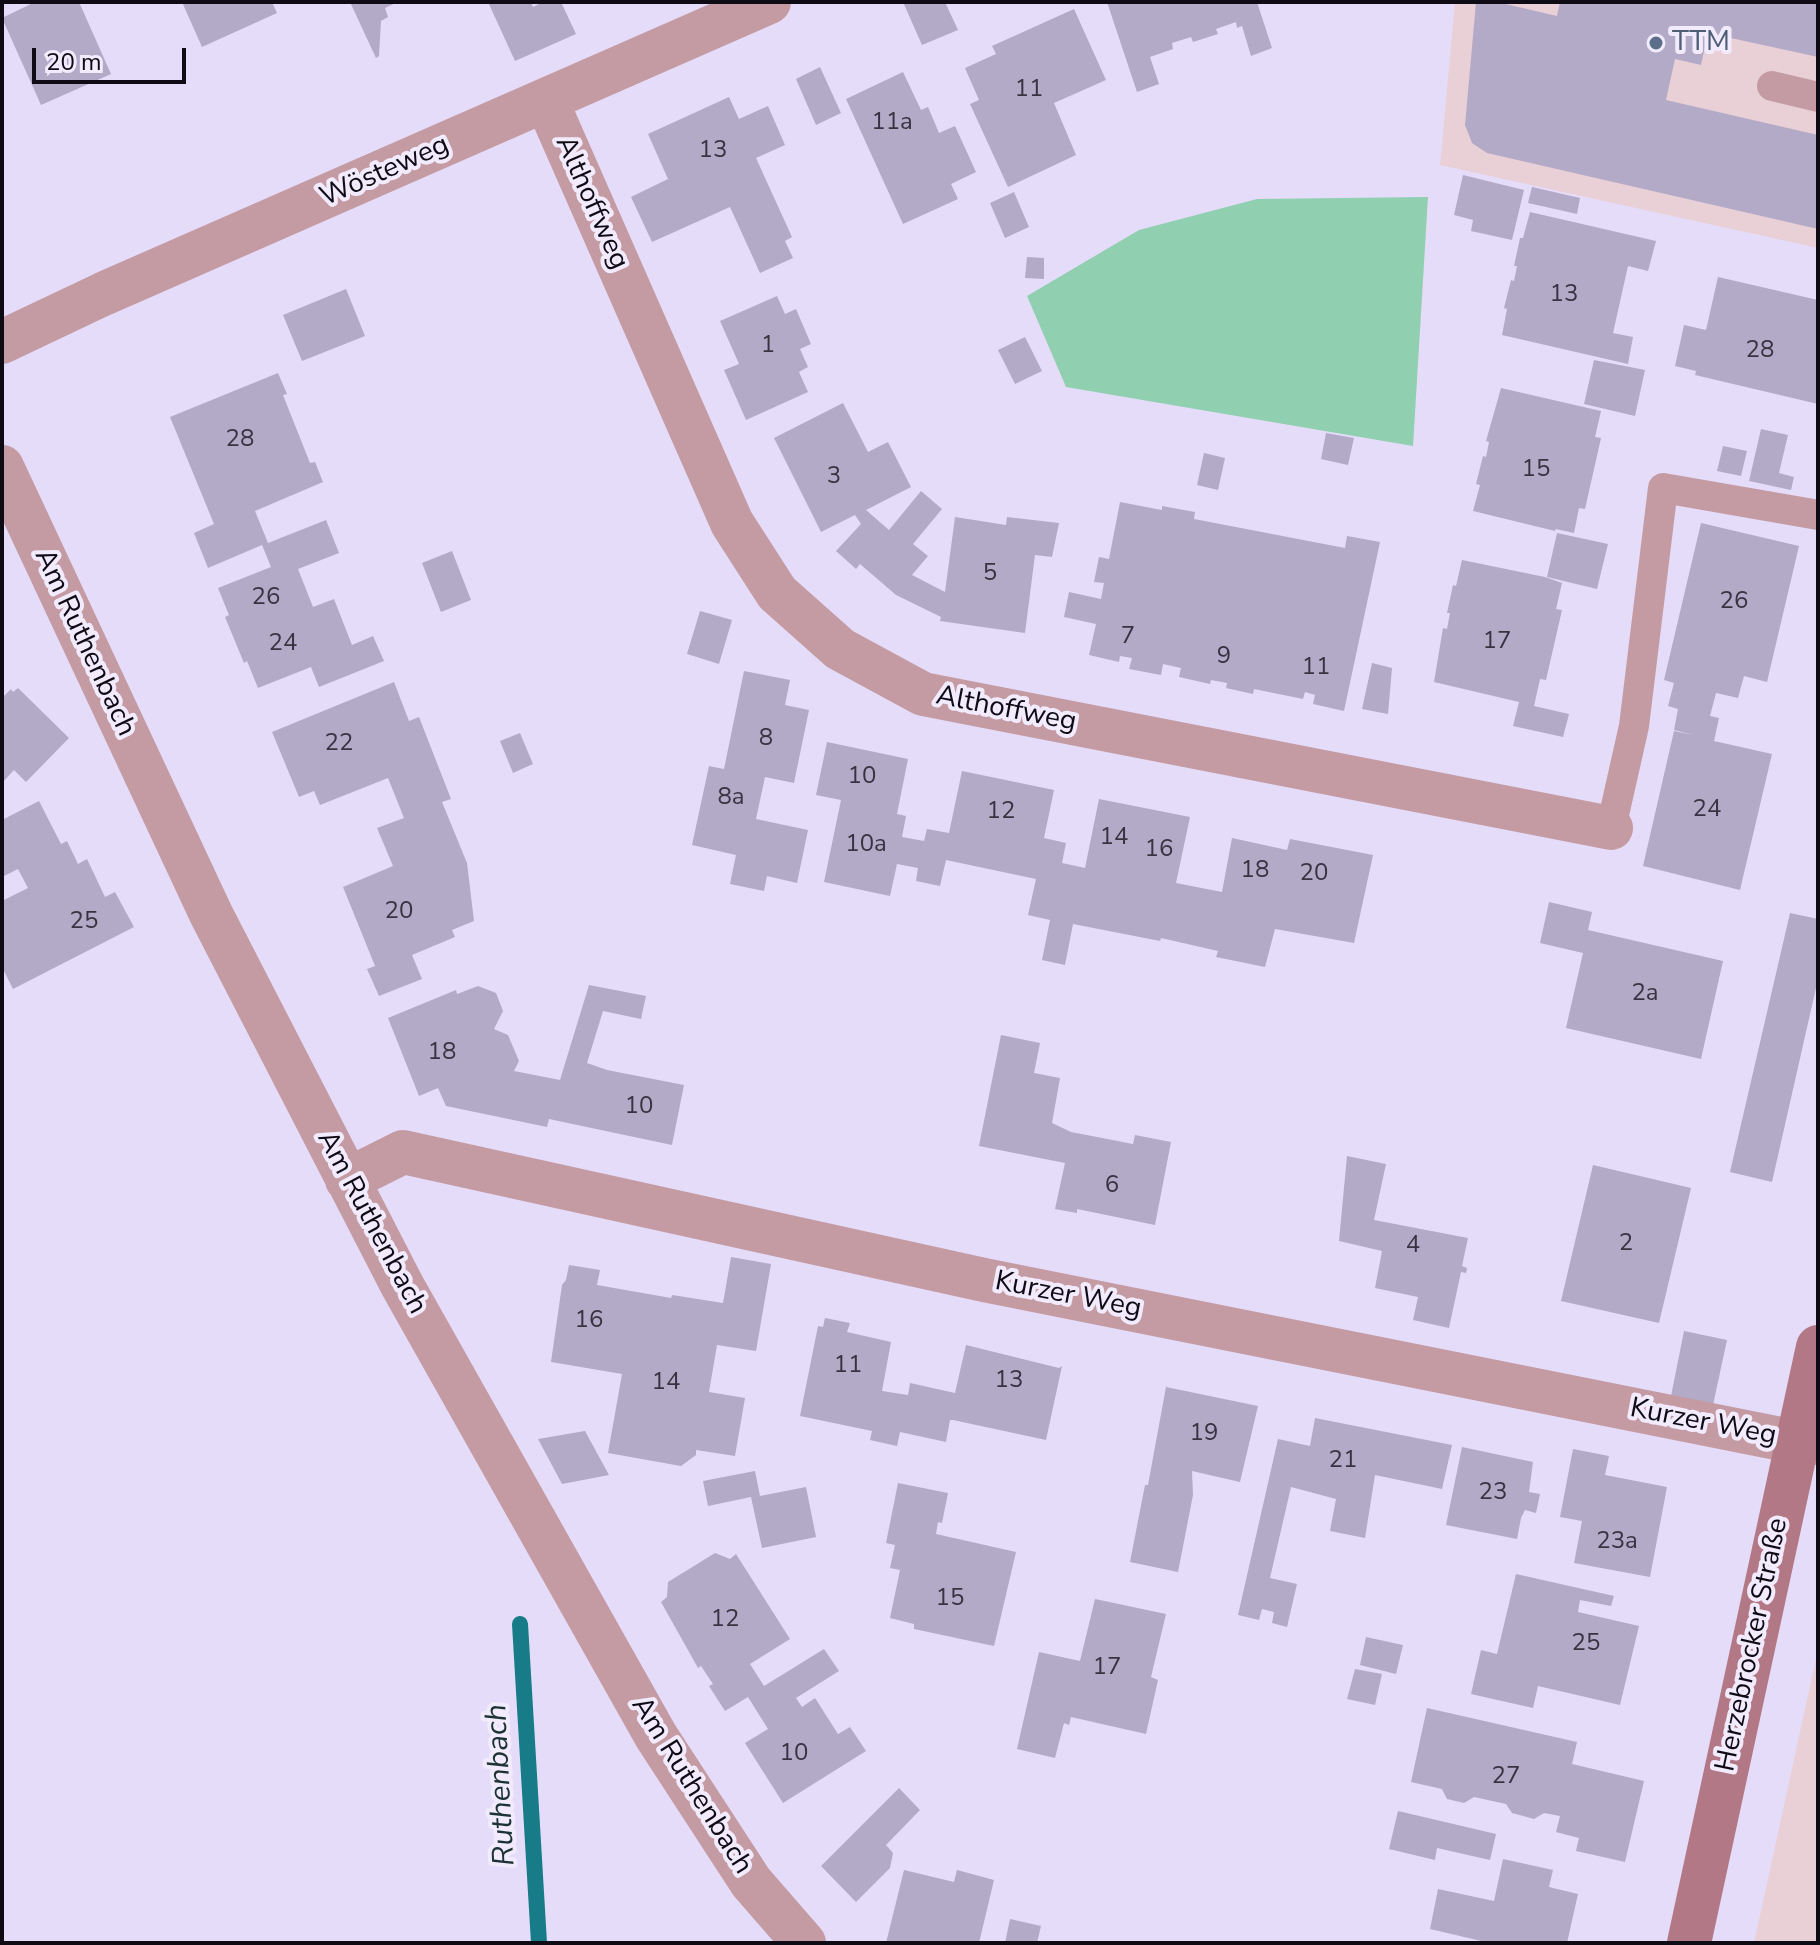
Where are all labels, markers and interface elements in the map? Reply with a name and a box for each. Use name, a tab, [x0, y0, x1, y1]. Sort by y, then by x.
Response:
place label: TTM	[1672, 26, 1730, 60]
scale bar	[36, 32, 190, 82]
marker: TTM	[1647, 34, 1665, 52]
text: 20 m	[46, 46, 102, 78]
house number: 11	[1015, 76, 1043, 104]
house number: 11a	[871, 109, 913, 137]
street label: Wösteweg	[316, 129, 454, 215]
street label: Althoffweg	[547, 131, 635, 275]
house number: 13	[699, 137, 727, 165]
house number: 13	[1550, 281, 1578, 309]
house number: 1	[761, 332, 775, 360]
house number: 28	[1746, 337, 1774, 365]
house number: 28	[226, 426, 254, 454]
house number: 15	[1522, 456, 1550, 484]
house number: 3	[827, 463, 841, 491]
street label: Am Ruthenbach	[26, 544, 142, 742]
house number: 5	[983, 560, 997, 588]
house number: 26	[252, 584, 280, 612]
house number: 26	[1720, 588, 1748, 616]
house number: 7	[1121, 623, 1135, 651]
house number: 17	[1483, 628, 1511, 656]
house number: 24	[269, 630, 297, 658]
house number: 9	[1217, 643, 1231, 671]
house number: 11	[1302, 654, 1330, 682]
street label: Althoffweg	[933, 680, 1079, 740]
house number: 8	[759, 725, 773, 753]
house number: 22	[325, 730, 353, 758]
house number: 10	[848, 763, 876, 791]
house number: 8a	[717, 784, 745, 812]
house number: 24	[1693, 796, 1721, 824]
house number: 12	[987, 798, 1015, 826]
house number: 14	[1100, 824, 1128, 852]
house number: 10a	[845, 831, 887, 859]
house number: 16	[1145, 836, 1173, 864]
house number: 18	[1241, 857, 1269, 885]
house number: 20	[1300, 860, 1328, 888]
house number: 20	[385, 898, 413, 926]
house number: 25	[70, 908, 98, 936]
house number: 2a	[1631, 980, 1659, 1008]
house number: 18	[428, 1039, 456, 1067]
house number: 10	[625, 1093, 653, 1121]
street label: Am Ruthenbach	[309, 1126, 433, 1320]
house number: 6	[1105, 1172, 1119, 1200]
house number: 2	[1619, 1230, 1633, 1258]
house number: 4	[1406, 1232, 1420, 1260]
street label: Kurzer Weg	[992, 1265, 1144, 1327]
house number: 16	[575, 1307, 603, 1335]
house number: 11	[834, 1352, 862, 1380]
house number: 13	[995, 1367, 1023, 1395]
house number: 14	[652, 1369, 680, 1397]
street label: Kurzer Weg	[1627, 1392, 1779, 1454]
house number: 19	[1190, 1420, 1218, 1448]
house number: 21	[1329, 1447, 1357, 1475]
house number: 23	[1479, 1479, 1507, 1507]
street label: Herzebrocker Straße	[1710, 1515, 1796, 1775]
house number: 23a	[1596, 1528, 1638, 1556]
house number: 15	[936, 1585, 964, 1613]
house number: 12	[711, 1606, 739, 1634]
house number: 25	[1572, 1630, 1600, 1658]
house number: 17	[1093, 1654, 1121, 1682]
street label: Am Ruthenbach	[623, 1691, 759, 1881]
water label: Ruthenbach	[480, 1703, 524, 1867]
house number: 10	[780, 1740, 808, 1768]
house number: 27	[1492, 1763, 1520, 1791]

